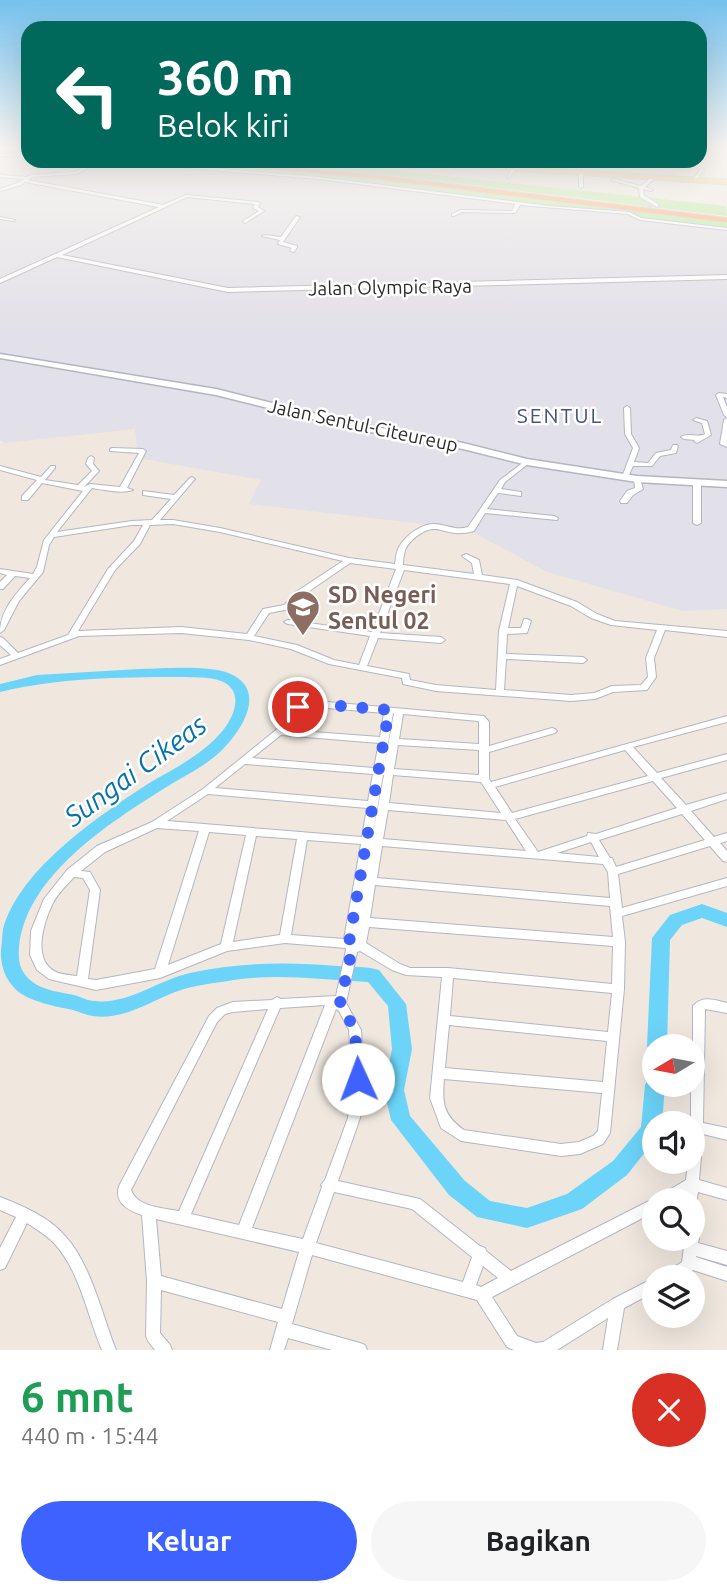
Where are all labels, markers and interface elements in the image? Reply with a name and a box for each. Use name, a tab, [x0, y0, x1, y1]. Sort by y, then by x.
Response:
icon: left	[42, 49, 133, 140]
text: 360 m	[157, 49, 294, 104]
text: Belok kiri	[157, 107, 289, 143]
street label: Jalan Olympic Raya	[308, 275, 472, 299]
street label: Jalan Sentul-Citeureup	[266, 394, 460, 456]
district label: SENTUL	[517, 403, 603, 427]
place label: SD Negeri Sentul 02	[328, 582, 436, 633]
school or university icon: SD Negeri Sentul 02	[284, 588, 322, 637]
pin	[268, 677, 328, 737]
icon: arrive	[279, 688, 317, 726]
water label: Sungai Cikeas	[57, 708, 212, 832]
north arrow	[642, 1034, 705, 1097]
map controls	[642, 1034, 705, 1328]
position arrow	[321, 1042, 395, 1116]
button: sound	[642, 1111, 705, 1174]
button: search	[642, 1188, 705, 1251]
button: layers	[642, 1265, 705, 1328]
text: 6 mnt	[21, 1373, 134, 1420]
button: close	[632, 1373, 706, 1447]
text: 440 m · 15:44	[21, 1423, 159, 1448]
button: Keluar	[21, 1501, 357, 1581]
button: Bagikan	[371, 1501, 706, 1581]

